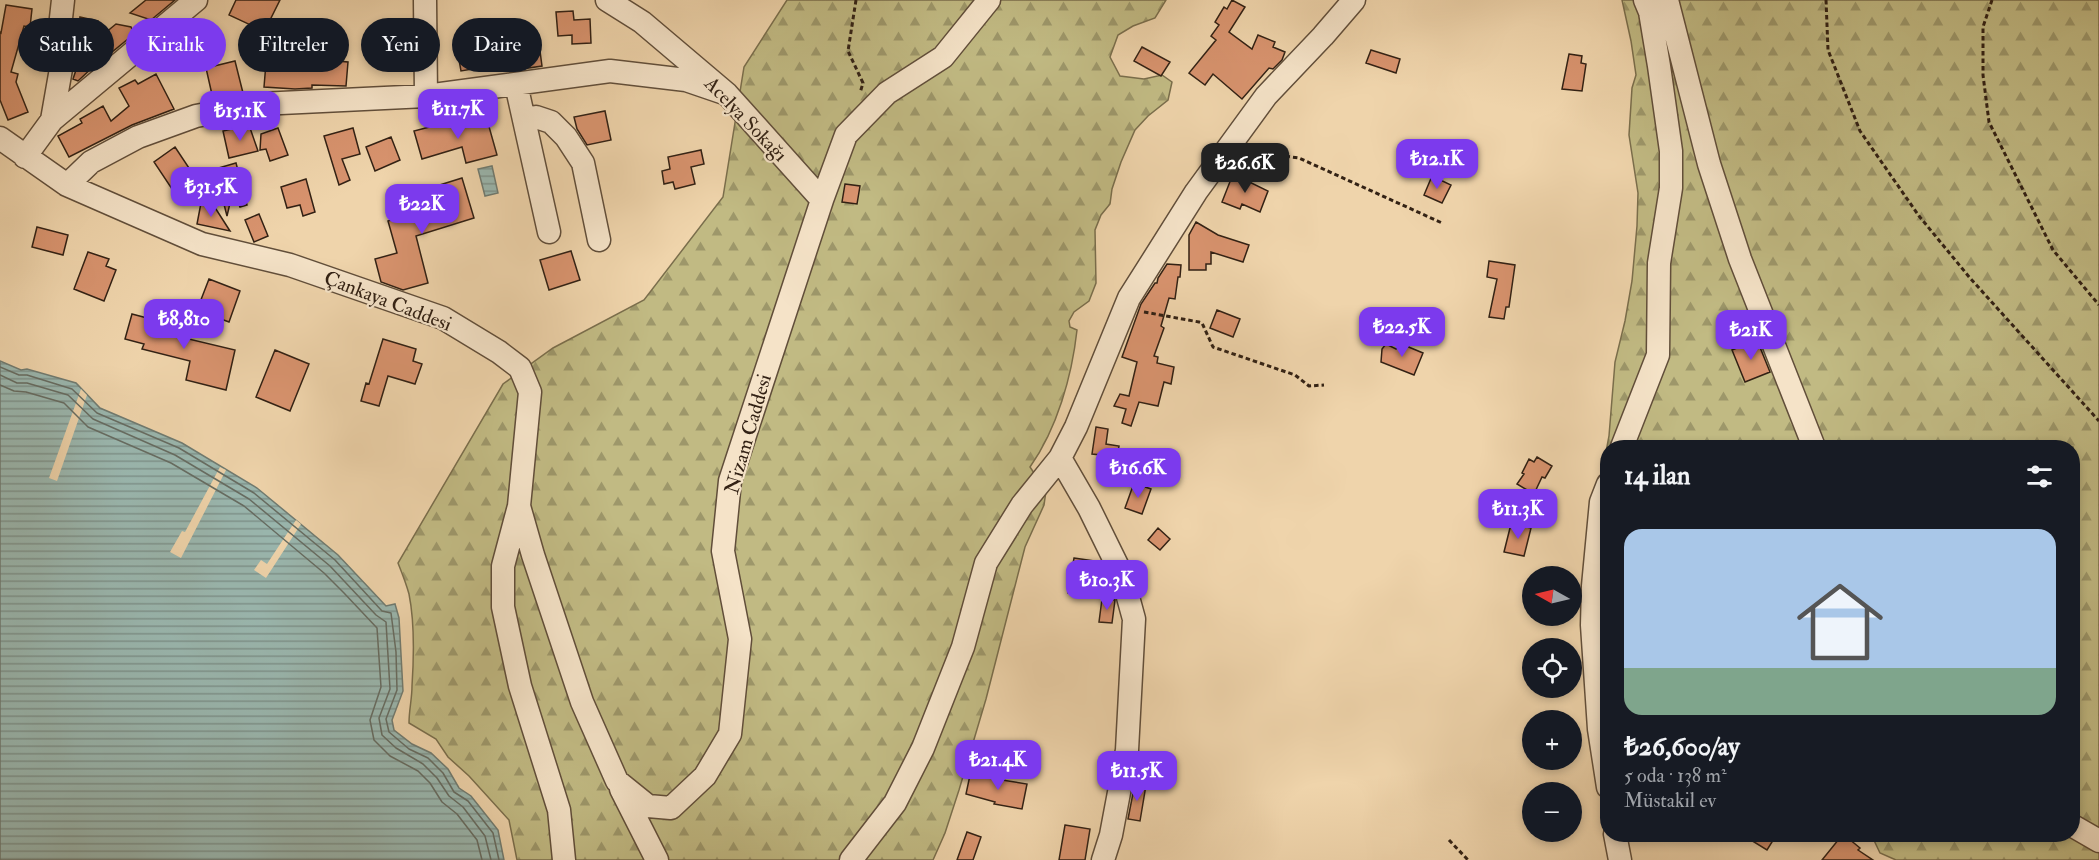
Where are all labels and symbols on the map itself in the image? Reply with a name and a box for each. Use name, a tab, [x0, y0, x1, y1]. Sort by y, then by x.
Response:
street label: Acelya Sokağı	[699, 70, 793, 167]
pin: ₺11.7K	[409, 89, 507, 140]
pin: ₺15.1K	[191, 91, 289, 142]
pin: ₺12.1K	[1388, 139, 1486, 190]
pin: ₺26.6K	[1196, 143, 1294, 194]
pin: ₺31.5K	[162, 167, 260, 218]
pin: ₺22K	[386, 184, 458, 235]
street label: Çankaya Caddesi	[321, 265, 455, 337]
pin: ₺8,810	[135, 299, 233, 350]
pin: ₺22.5K	[1353, 307, 1451, 358]
pin: ₺21K	[1715, 310, 1787, 361]
street label: Nizam Caddesi	[719, 371, 777, 497]
pin: ₺16.6K	[1089, 448, 1187, 499]
pin: ₺11.3K	[1469, 489, 1567, 540]
pin: ₺10.3K	[1058, 560, 1156, 611]
north arrow	[1522, 566, 1582, 626]
pin: ₺21.4K	[949, 740, 1047, 791]
pin: ₺11.5K	[1088, 751, 1186, 802]

